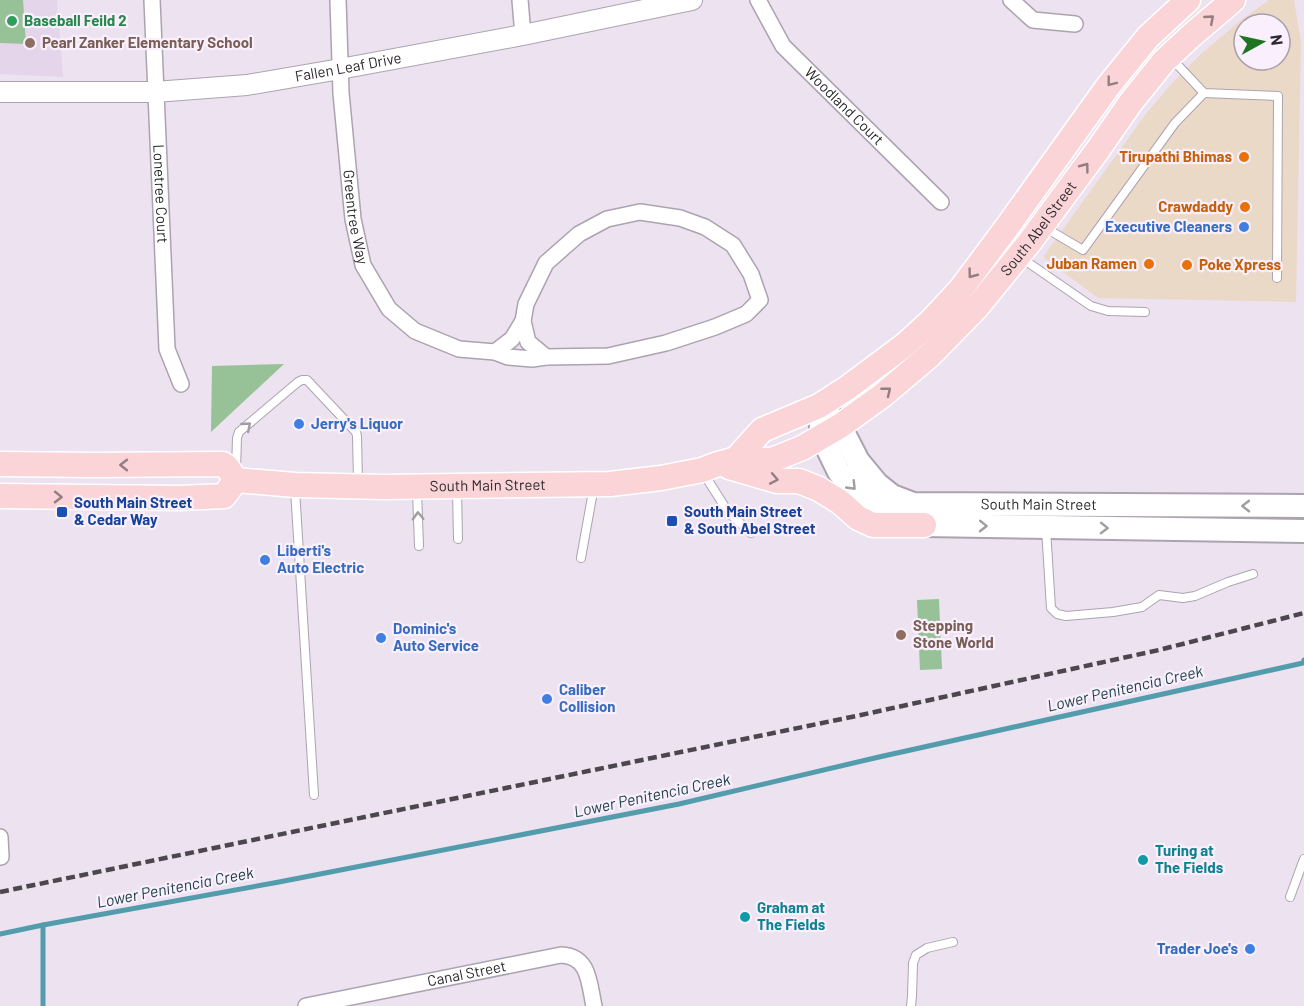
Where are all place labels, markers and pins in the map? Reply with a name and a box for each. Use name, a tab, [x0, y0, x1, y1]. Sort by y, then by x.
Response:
place label: Baseball Feild 2	[24, 11, 127, 29]
marker: Baseball Feild 2	[5, 14, 19, 28]
place label: Pearl Zanker Elementary School	[42, 33, 253, 51]
marker: Pearl Zanker Elementary School	[23, 36, 37, 50]
place label: Tirupathi Bhimas	[1119, 147, 1232, 165]
marker: Tirupathi Bhimas	[1237, 150, 1251, 164]
place label: Crawdaddy	[1158, 197, 1233, 215]
marker: Crawdaddy	[1238, 200, 1252, 214]
place label: Executive Cleaners	[1105, 217, 1232, 235]
marker: Executive Cleaners	[1237, 220, 1251, 234]
place label: Juban Ramen	[1046, 254, 1137, 272]
place label: Poke Xpress	[1199, 255, 1281, 273]
marker: Juban Ramen	[1142, 257, 1156, 271]
marker: Poke Xpress	[1180, 258, 1194, 272]
place label: Jerry's Liquor	[311, 414, 403, 432]
marker: Jerry's Liquor	[292, 417, 306, 431]
place label: South Main Street & Cedar Way	[74, 493, 192, 528]
place label: South Main Street & South Abel Street	[684, 502, 816, 537]
marker: South Main Street & Cedar Way	[55, 505, 69, 519]
marker: South Main Street & South Abel Street	[665, 514, 679, 528]
place label: Liberti's Auto Electric	[277, 541, 364, 576]
marker: Liberti's Auto Electric	[258, 553, 272, 567]
place label: Stepping Stone World	[913, 616, 994, 651]
place label: Dominic's Auto Service	[393, 619, 479, 654]
marker: Stepping Stone World	[894, 628, 908, 642]
marker: Dominic's Auto Service	[374, 631, 388, 645]
place label: Caliber Collision	[559, 680, 616, 715]
marker: Caliber Collision	[540, 692, 554, 706]
place label: Turing at The Fields	[1155, 841, 1224, 876]
marker: Turing at The Fields	[1136, 853, 1150, 867]
place label: Graham at The Fields	[757, 898, 826, 933]
marker: Graham at The Fields	[738, 910, 752, 924]
place label: Trader Joe's	[1157, 939, 1238, 957]
marker: Trader Joe's	[1243, 942, 1257, 956]

